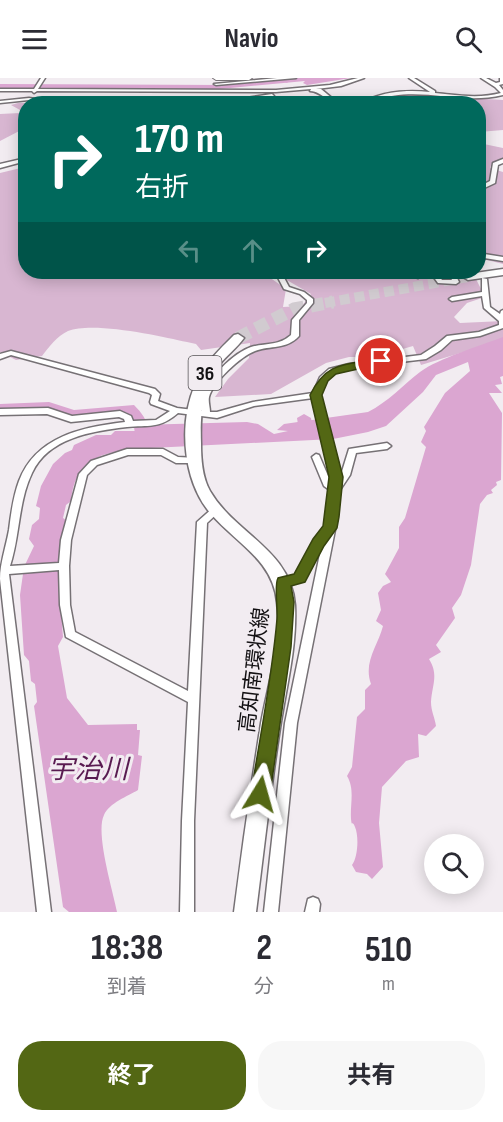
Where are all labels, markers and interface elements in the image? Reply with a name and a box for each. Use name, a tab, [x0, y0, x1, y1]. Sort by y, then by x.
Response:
icon: menu	[18, 23, 51, 56]
text: Navio	[225, 23, 278, 55]
icon: search	[452, 23, 485, 56]
text: 170 m	[135, 114, 224, 165]
icon: right	[36, 120, 114, 198]
text: 右折	[135, 172, 189, 204]
icon: left	[173, 234, 206, 267]
icon: ahead	[236, 234, 269, 267]
icon: right	[299, 234, 332, 267]
pin	[355, 335, 406, 386]
icon: arrive	[364, 344, 397, 377]
road number: 36	[188, 356, 222, 390]
street label: 高知南環状線	[234, 606, 275, 734]
water label: 宇治川	[48, 754, 131, 786]
position arrow	[228, 762, 292, 826]
map controls	[424, 834, 484, 894]
button: search	[424, 834, 484, 894]
text: 18:38	[91, 927, 163, 970]
text: 2	[256, 927, 272, 970]
text: 510	[365, 929, 412, 972]
text: m	[382, 972, 395, 996]
text: 到着	[107, 975, 147, 999]
text: 分	[254, 975, 274, 999]
button: 終了	[18, 1041, 246, 1110]
button: 共有	[258, 1041, 485, 1110]

